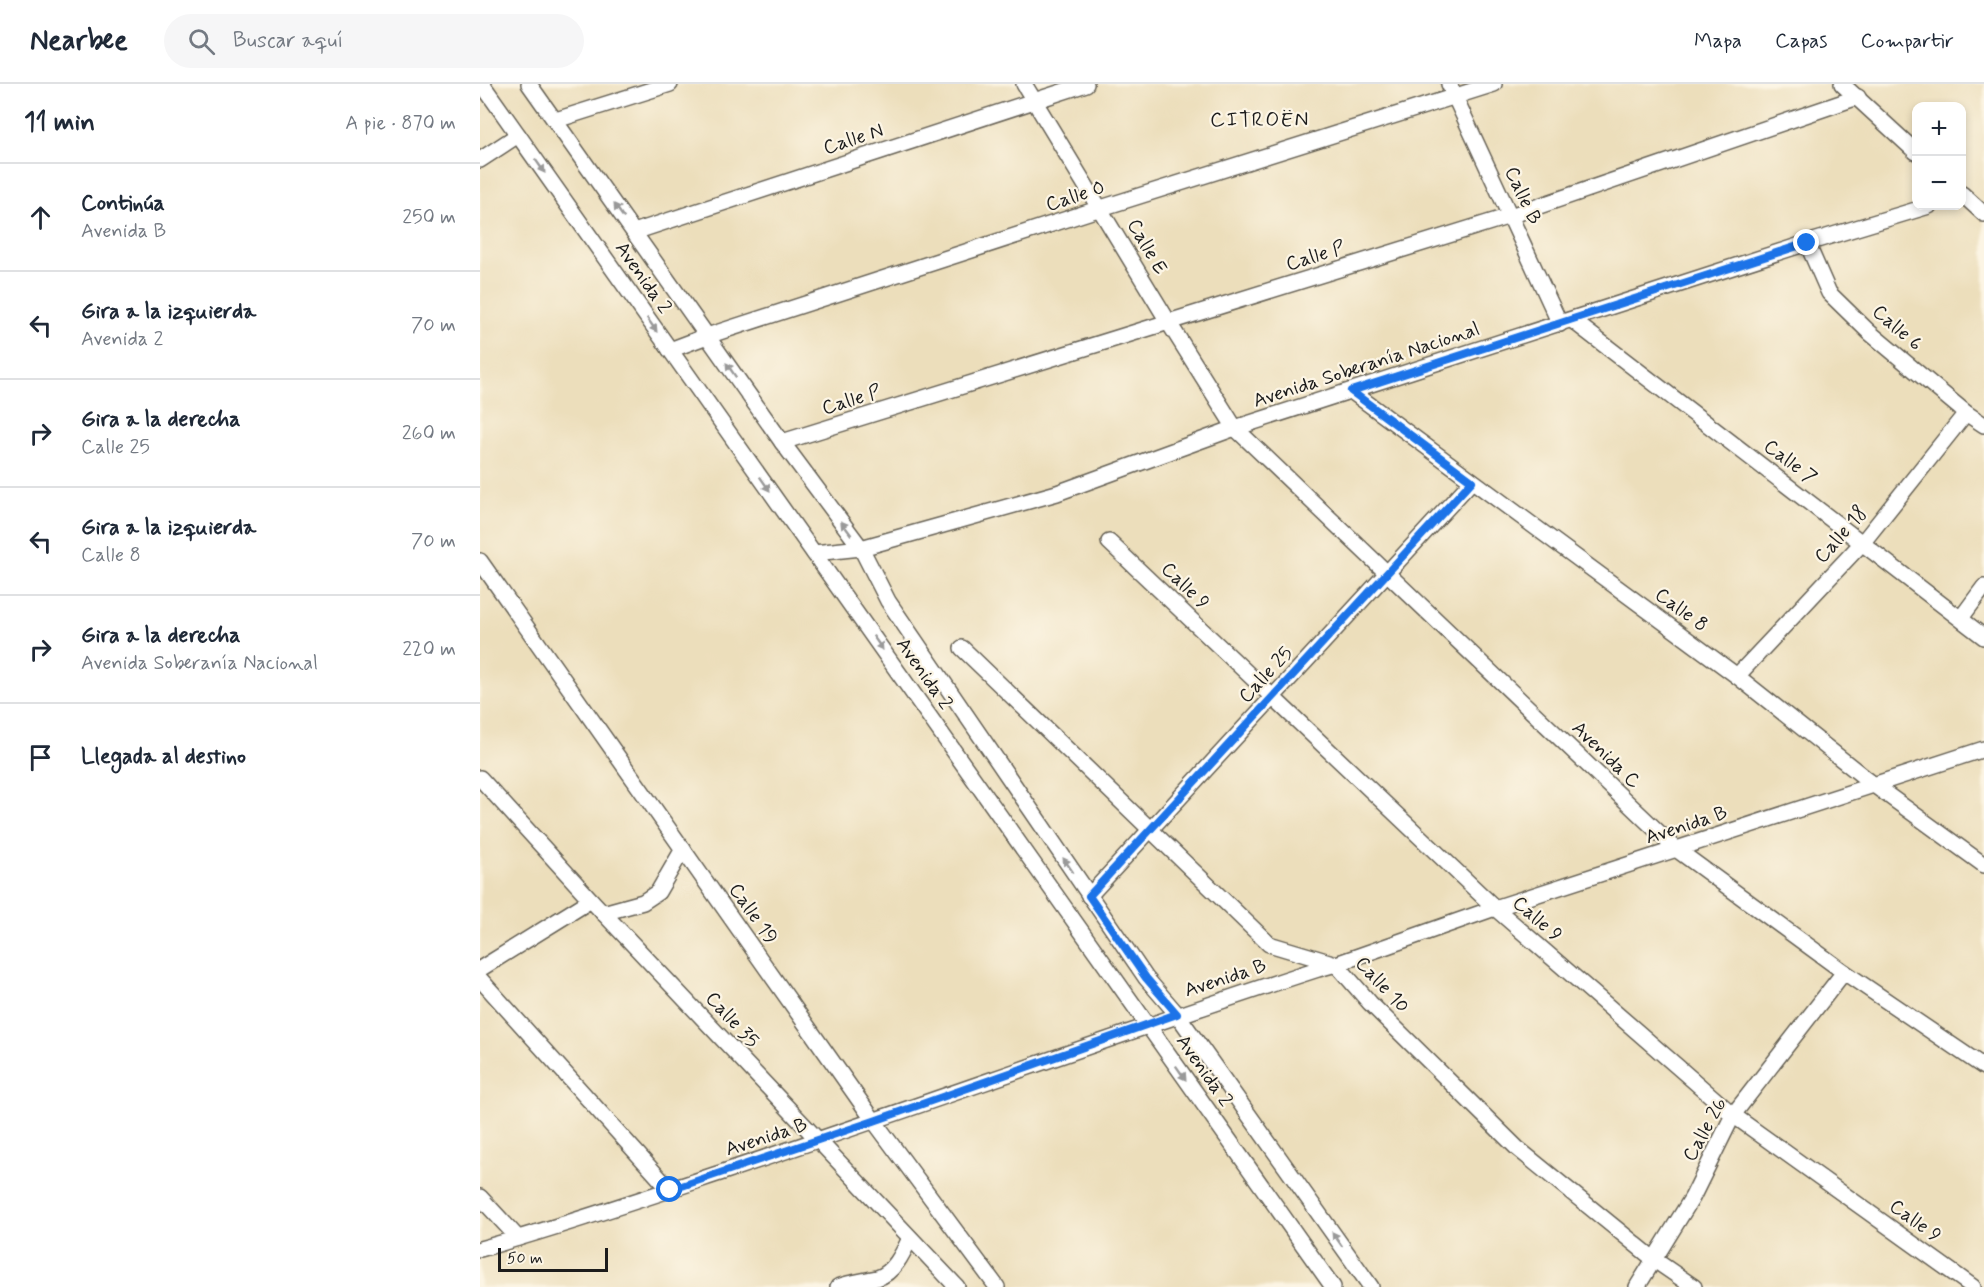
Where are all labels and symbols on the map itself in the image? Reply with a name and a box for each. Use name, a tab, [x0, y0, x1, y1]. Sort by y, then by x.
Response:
district label: CITROËN	[1210, 106, 1310, 134]
street label: Calle N	[820, 117, 887, 162]
one-way arrow	[534, 158, 545, 174]
street label: Calle B	[1498, 162, 1548, 229]
street label: Calle O	[1042, 174, 1108, 219]
one-way arrow	[613, 203, 625, 219]
street label: Calle E	[1120, 214, 1173, 279]
route end	[1793, 229, 1819, 255]
street label: Calle P	[1283, 235, 1348, 278]
street label: Avenida 2	[608, 236, 678, 319]
street label: Calle 6	[1866, 299, 1928, 358]
street label: Avenida Soberanía Nacional	[1250, 316, 1483, 415]
one-way arrow	[646, 317, 658, 333]
one-way arrow	[725, 363, 737, 379]
street label: Calle P	[819, 379, 884, 422]
street label: Calle 7	[1758, 433, 1822, 491]
one-way arrow	[759, 476, 771, 492]
street label: Calle 18	[1809, 500, 1874, 570]
one-way arrow	[840, 520, 852, 536]
street label: Calle 9	[1155, 556, 1215, 616]
street label: Calle 8	[1649, 582, 1713, 639]
street label: Avenida 2	[889, 632, 959, 715]
one-way arrow	[872, 635, 884, 651]
street label: Calle 25	[1233, 641, 1299, 709]
street label: Avenida C	[1565, 715, 1647, 795]
street label: Avenida B	[1642, 799, 1731, 851]
one-way arrow	[1062, 858, 1074, 874]
street label: Calle 19	[722, 878, 784, 950]
street label: Calle 9	[1506, 890, 1568, 949]
street label: Calle 10	[1349, 951, 1415, 1019]
street label: Avenida B	[1181, 952, 1270, 1004]
street label: Calle 35	[699, 986, 765, 1054]
street label: Avenida 2	[1169, 1029, 1239, 1112]
one-way arrow	[1175, 1065, 1187, 1080]
street label: Calle 26	[1677, 1093, 1734, 1167]
street label: Avenida B	[722, 1111, 811, 1163]
route start	[656, 1176, 682, 1202]
street label: Calle 9	[1884, 1193, 1947, 1249]
one-way arrow	[1331, 1232, 1343, 1248]
scale bar	[498, 1245, 608, 1272]

